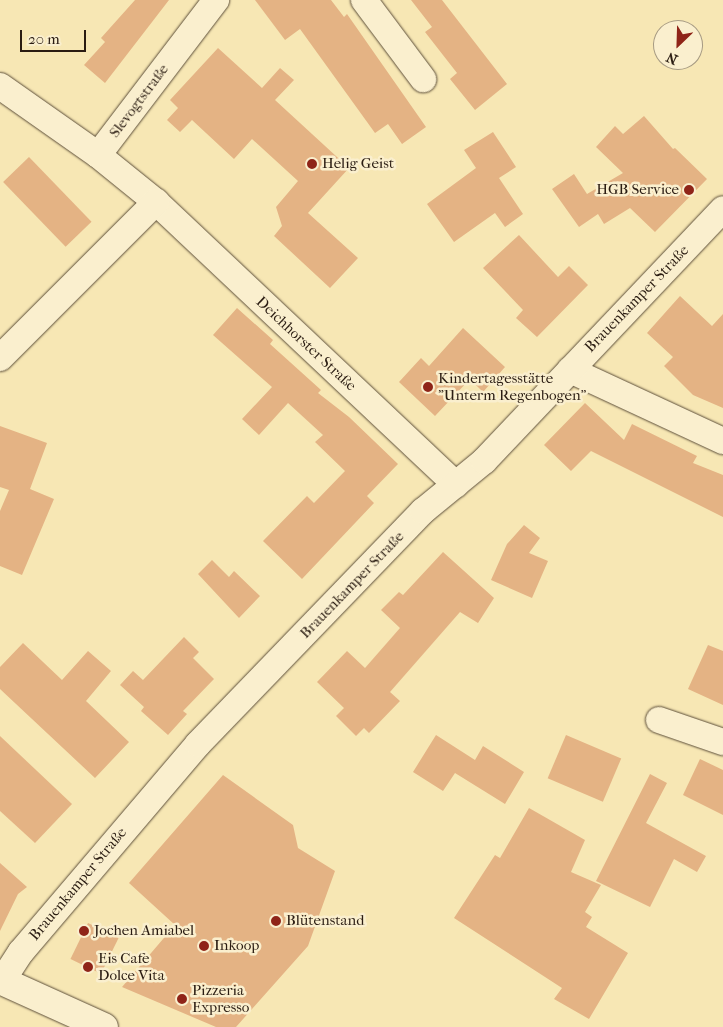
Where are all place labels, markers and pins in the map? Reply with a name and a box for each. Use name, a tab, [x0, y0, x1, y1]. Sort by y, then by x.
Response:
place label: Helig Geist	[322, 155, 394, 173]
marker: Helig Geist	[306, 158, 318, 170]
place label: HGB Service	[596, 181, 679, 199]
marker: HGB Service	[683, 184, 695, 196]
place label: Kindertagesstätte "Unterm Regenbogen"	[438, 369, 586, 404]
marker: Kindertagesstätte "Unterm Regenbogen"	[422, 381, 434, 393]
place label: Blütenstand	[286, 912, 364, 930]
marker: Blütenstand	[270, 915, 282, 927]
place label: Jochen Amiabel	[94, 922, 194, 940]
marker: Jochen Amiabel	[78, 925, 90, 937]
place label: Inkoop	[214, 937, 259, 955]
marker: Inkoop	[198, 940, 210, 952]
place label: Eis Cafe Dolce Vita	[98, 949, 165, 984]
marker: Eis Cafe Dolce Vita	[82, 961, 94, 973]
place label: Pizzeria Expresso	[192, 981, 249, 1016]
marker: Pizzeria Expresso	[176, 993, 188, 1005]

